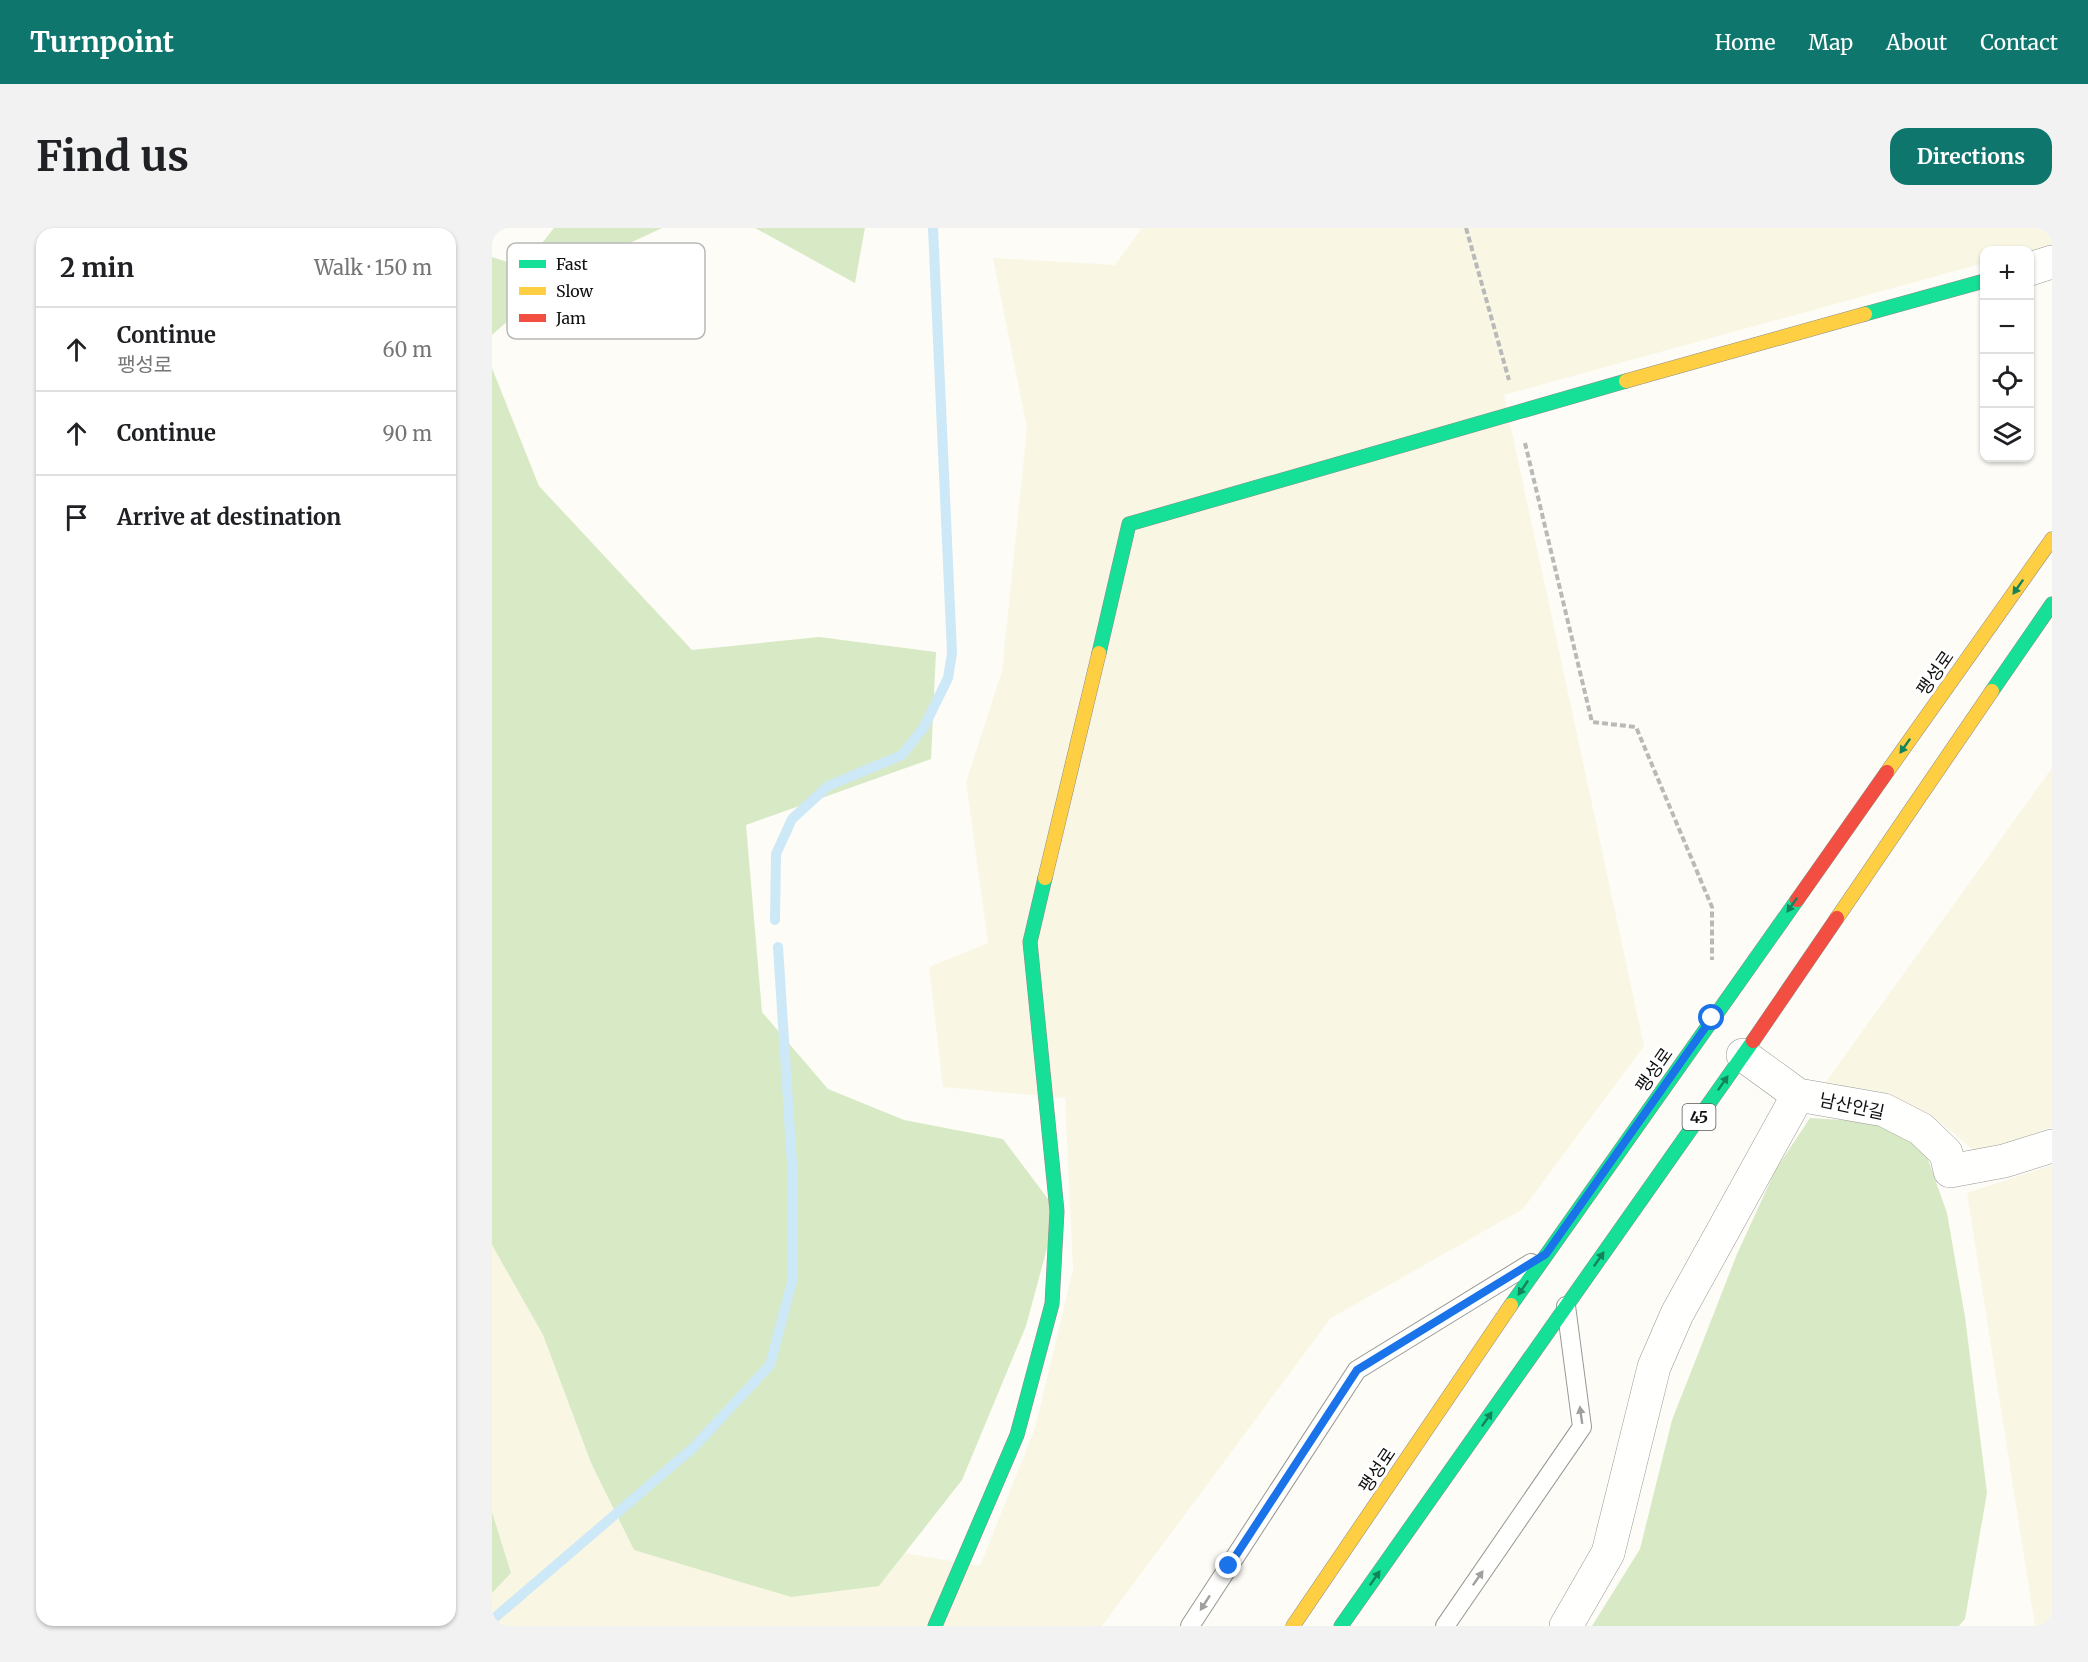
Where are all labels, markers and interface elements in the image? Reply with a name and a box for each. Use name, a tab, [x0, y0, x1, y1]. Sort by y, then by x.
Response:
text: Turnpoint	[30, 24, 174, 60]
text: Home	[1715, 29, 1775, 56]
text: Map	[1808, 29, 1853, 56]
text: About	[1886, 29, 1947, 56]
text: Contact	[1980, 29, 2058, 56]
button: Directions	[1890, 128, 2052, 185]
text: Find us	[36, 130, 189, 182]
legend	[507, 243, 705, 339]
map controls	[1980, 246, 2034, 462]
button: +	[1980, 246, 2034, 300]
text: 2 min	[60, 251, 134, 284]
text: Fast	[556, 254, 589, 274]
text: Walk · 150 m	[314, 255, 432, 280]
text: Slow	[556, 281, 594, 301]
button: −	[1980, 300, 2034, 354]
text: Jam	[555, 308, 586, 328]
text: Continue	[117, 321, 216, 349]
icon: ahead	[60, 333, 93, 366]
text: 60 m	[382, 337, 432, 362]
text: 팽성로	[117, 352, 172, 377]
button: locate	[1980, 354, 2034, 408]
button: layers	[1980, 408, 2034, 462]
icon: ahead	[60, 417, 93, 450]
text: Continue	[117, 419, 216, 447]
text: 90 m	[382, 421, 432, 446]
icon: arrive	[60, 501, 93, 534]
text: Arrive at destination	[117, 503, 341, 531]
one-way arrow	[2013, 579, 2024, 595]
street label: 팽성로	[1911, 646, 1959, 700]
one-way arrow	[1900, 738, 1911, 754]
one-way arrow	[1787, 897, 1798, 913]
route start	[1698, 1004, 1724, 1030]
street label: 팽성로	[1630, 1043, 1678, 1097]
one-way arrow	[1717, 1075, 1729, 1091]
street label: 남산안길	[1817, 1088, 1887, 1124]
road number: 45	[1682, 1104, 1716, 1130]
one-way arrow	[1593, 1251, 1604, 1267]
one-way arrow	[1517, 1279, 1529, 1295]
one-way arrow	[1576, 1406, 1585, 1425]
one-way arrow	[1481, 1411, 1492, 1427]
street label: 팽성로	[1354, 1443, 1400, 1497]
route end	[1215, 1552, 1241, 1578]
one-way arrow	[1472, 1570, 1484, 1586]
one-way arrow	[1369, 1571, 1381, 1587]
one-way arrow	[1200, 1595, 1211, 1611]

